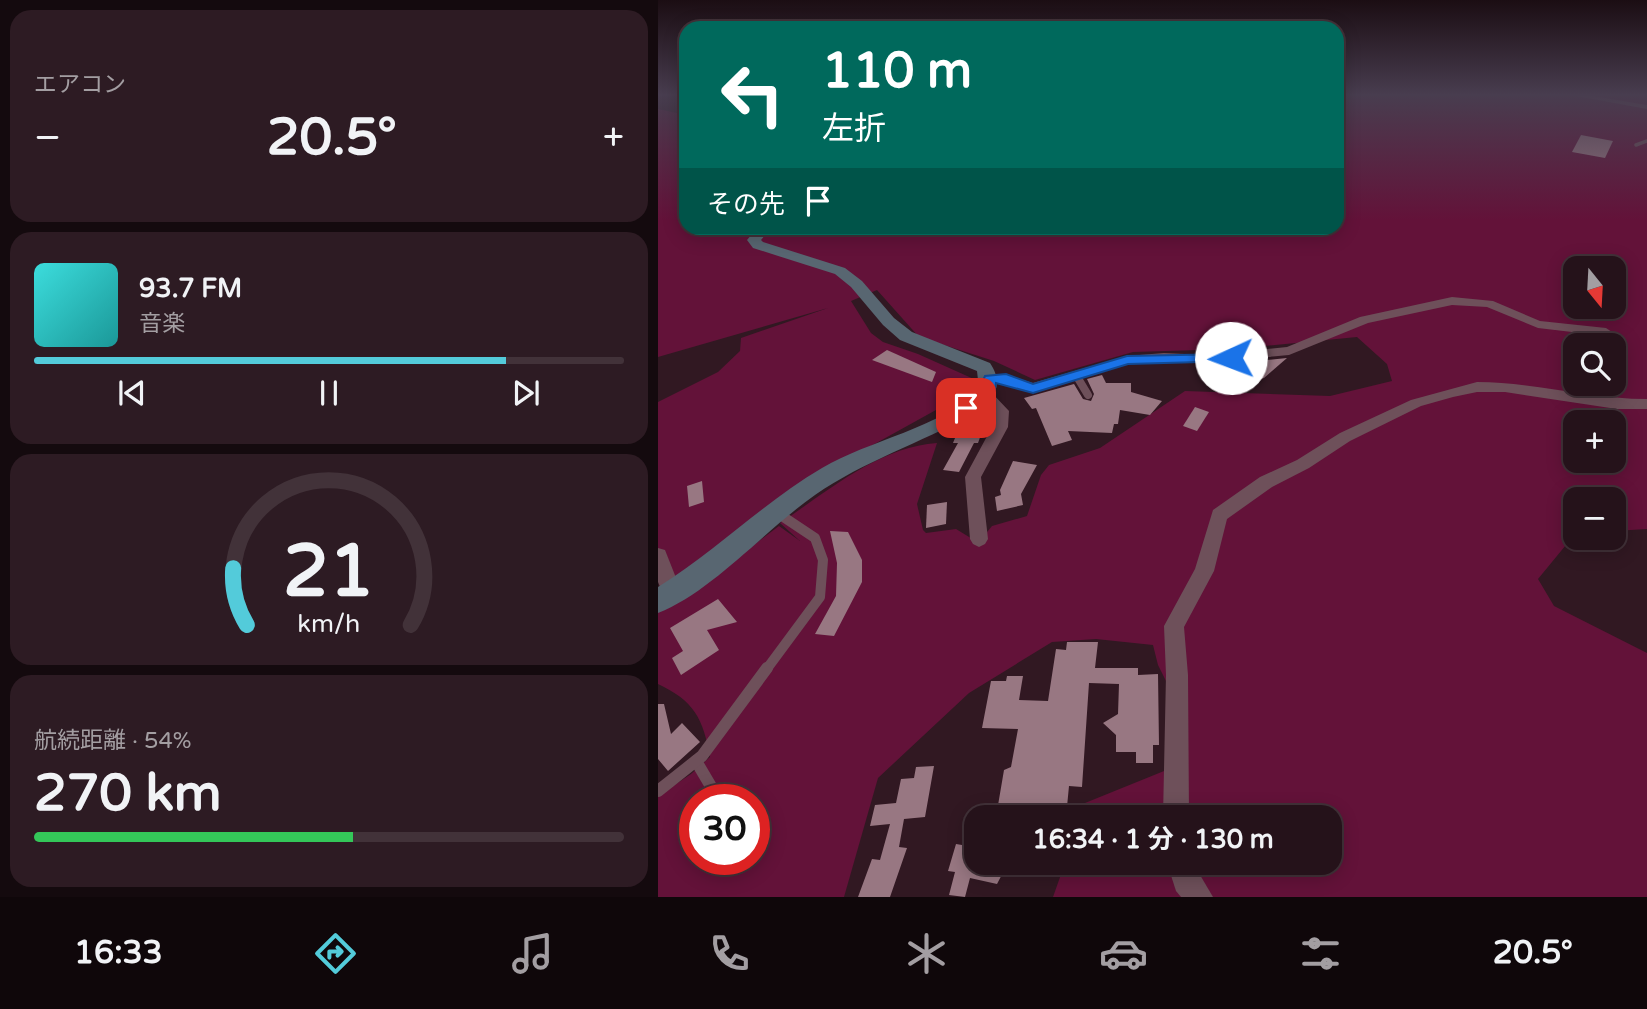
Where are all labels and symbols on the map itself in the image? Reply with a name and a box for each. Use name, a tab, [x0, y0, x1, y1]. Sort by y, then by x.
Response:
north arrow	[1563, 256, 1626, 318]
position arrow	[1194, 321, 1268, 395]
pin	[936, 378, 996, 438]
speed limit sign: 30	[679, 784, 770, 875]

